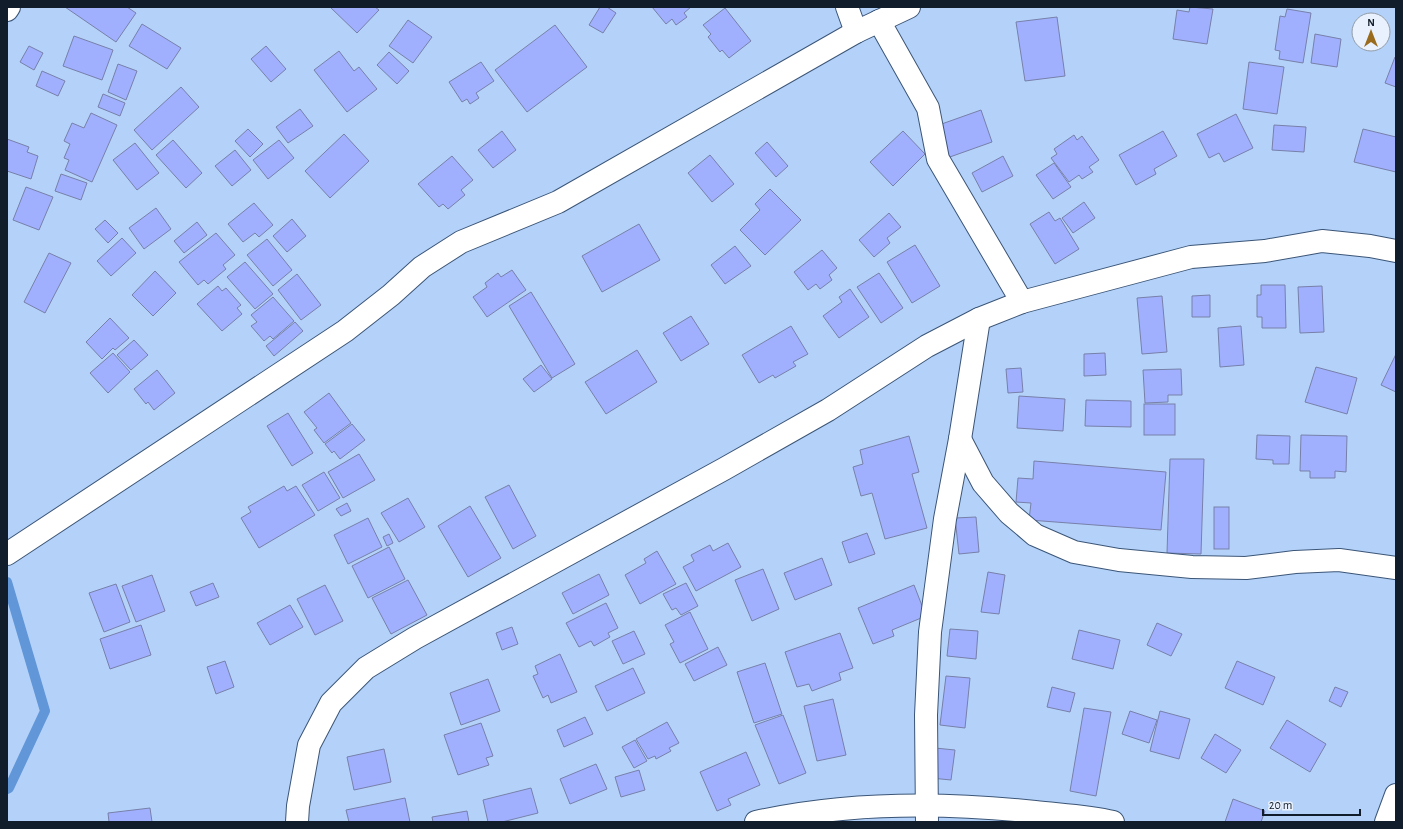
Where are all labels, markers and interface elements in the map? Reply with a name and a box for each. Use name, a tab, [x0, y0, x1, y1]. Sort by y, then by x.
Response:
north arrow	[1351, 12, 1391, 52]
text: N	[1367, 17, 1375, 28]
scale bar	[1263, 791, 1360, 817]
text: 20 m	[1269, 799, 1292, 811]

